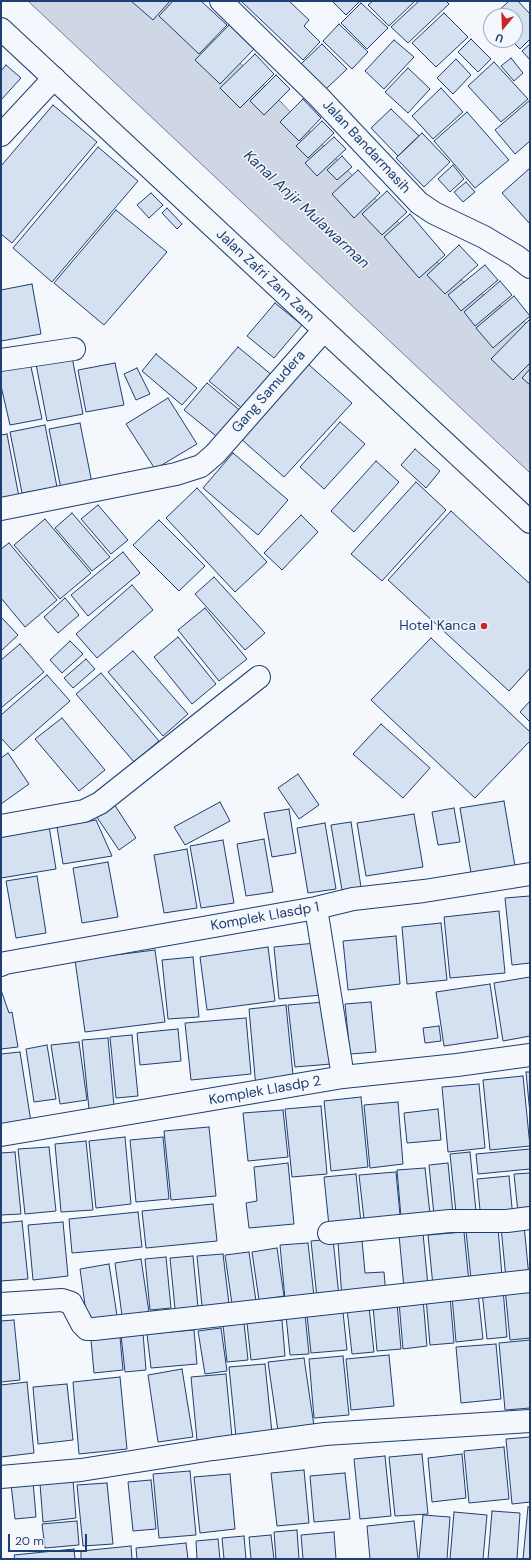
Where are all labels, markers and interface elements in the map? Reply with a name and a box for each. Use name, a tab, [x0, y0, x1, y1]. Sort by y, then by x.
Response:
north arrow	[483, 8, 523, 48]
text: U	[494, 31, 505, 46]
street label: Jalan Bandarmasih	[318, 97, 414, 197]
water label: Kanal Anjir Mulawarman	[239, 147, 373, 273]
street label: Jalan Zafri Zam Zam	[212, 226, 318, 326]
street label: Gang Samudera	[229, 347, 309, 437]
place label: Hotel Kanca	[399, 618, 476, 634]
marker: Hotel Kanca	[479, 621, 489, 631]
street label: Komplek Llasdp 1	[209, 899, 321, 935]
street label: Komplek Llasdp 2	[208, 1073, 322, 1109]
scale bar	[10, 1526, 89, 1552]
text: 20 m	[15, 1533, 44, 1549]

